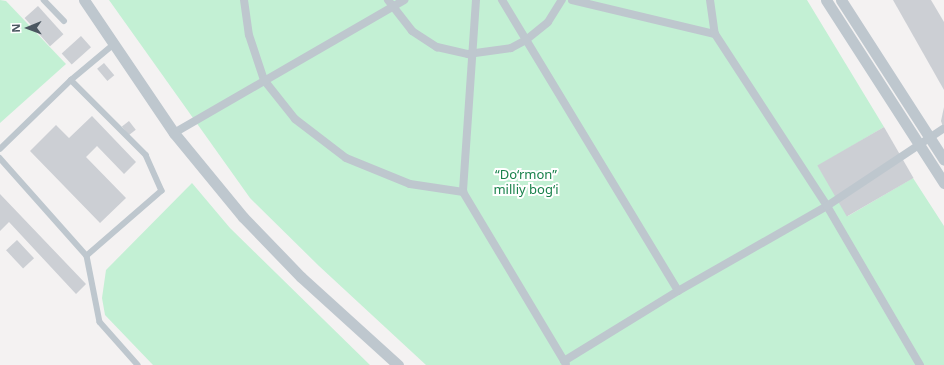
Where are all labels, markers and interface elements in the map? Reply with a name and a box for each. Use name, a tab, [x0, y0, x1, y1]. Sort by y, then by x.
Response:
north arrow	[8, 8, 48, 48]
text: N	[8, 24, 23, 33]
park label: “Do‘rmon” milliy bog‘i	[493, 167, 559, 198]

